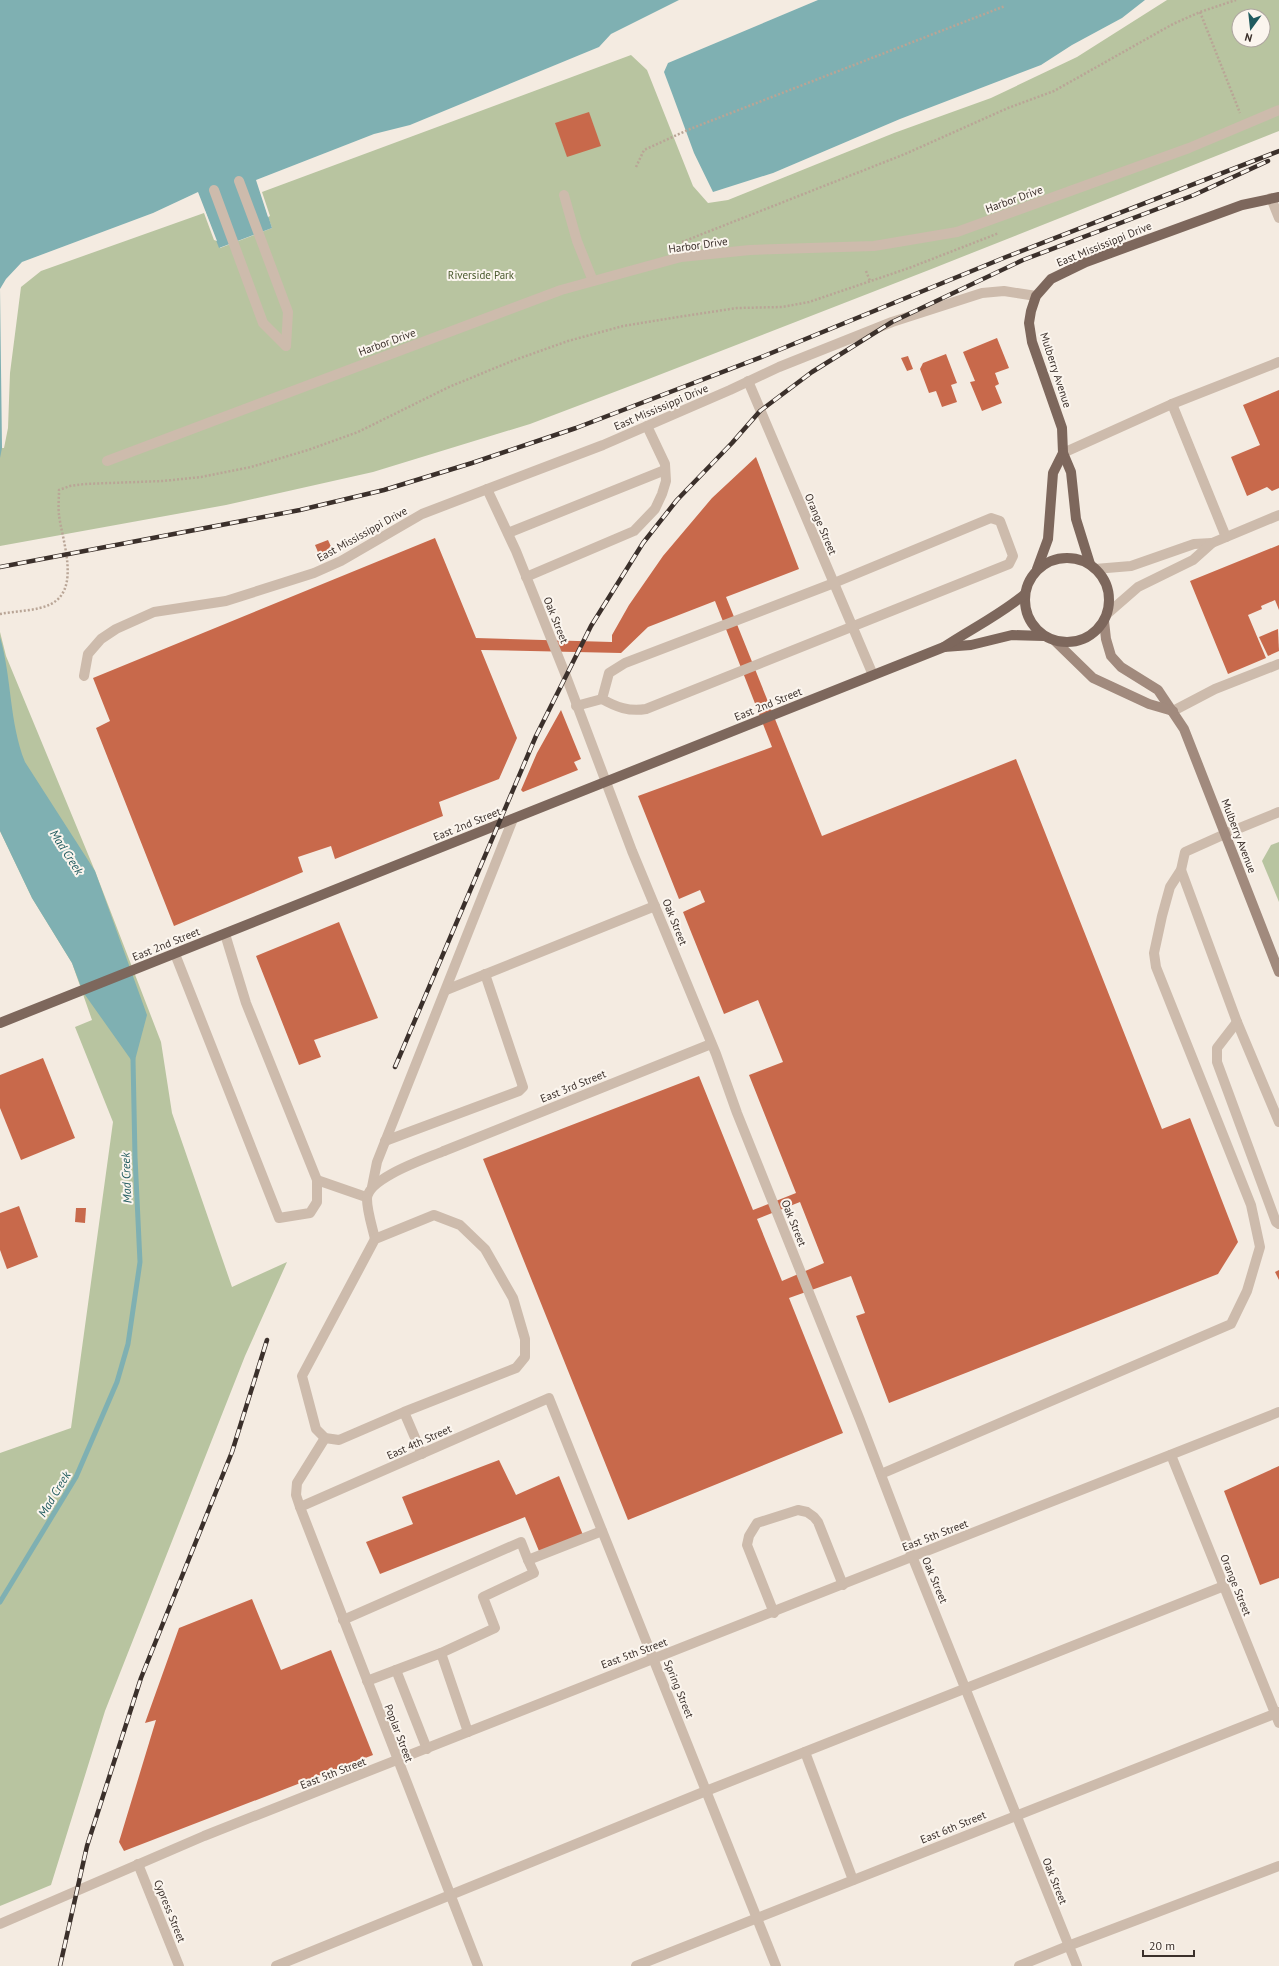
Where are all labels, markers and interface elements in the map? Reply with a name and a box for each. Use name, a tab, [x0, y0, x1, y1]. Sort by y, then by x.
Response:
north arrow	[1231, 8, 1271, 48]
text: N	[1243, 30, 1254, 45]
street label: Harbor Drive	[984, 182, 1045, 216]
street label: East Mississippi Drive	[1054, 218, 1154, 269]
street label: Harbor Drive	[667, 234, 729, 256]
park label: Riverside Park	[448, 268, 515, 282]
street label: Harbor Drive	[357, 325, 418, 359]
street label: Mulberry Avenue	[1037, 330, 1075, 410]
street label: East Mississippi Drive	[612, 381, 711, 433]
street label: Orange Street	[802, 491, 840, 557]
street label: East Mississippi Drive	[314, 503, 410, 565]
street label: Oak Street	[540, 595, 572, 646]
street label: East 2nd Street	[732, 684, 804, 724]
street label: Mulberry Avenue	[1218, 797, 1260, 876]
street label: East 2nd Street	[431, 804, 503, 844]
water label: Mad Creek	[47, 827, 87, 878]
street label: Oak Street	[659, 897, 691, 948]
street label: East 2nd Street	[130, 924, 202, 964]
street label: East 3rd Street	[538, 1066, 608, 1105]
water label: Mad Creek	[118, 1152, 134, 1204]
street label: Oak Street	[778, 1198, 810, 1249]
street label: East 4th Street	[384, 1421, 454, 1463]
water label: Mad Creek	[34, 1468, 74, 1520]
street label: East 5th Street	[900, 1516, 970, 1554]
street label: Orange Street	[1217, 1552, 1255, 1618]
street label: Oak Street	[919, 1555, 951, 1606]
street label: East 5th Street	[599, 1634, 669, 1671]
street label: Spring Street	[661, 1658, 697, 1720]
street label: Poplar Street	[382, 1702, 417, 1764]
street label: East 5th Street	[298, 1754, 368, 1792]
street label: East 6th Street	[918, 1807, 988, 1846]
street label: Oak Street	[1039, 1856, 1071, 1907]
street label: Cypress Street	[151, 1878, 189, 1945]
scale bar	[1143, 1932, 1194, 1958]
text: 20 m	[1149, 1938, 1175, 1953]

